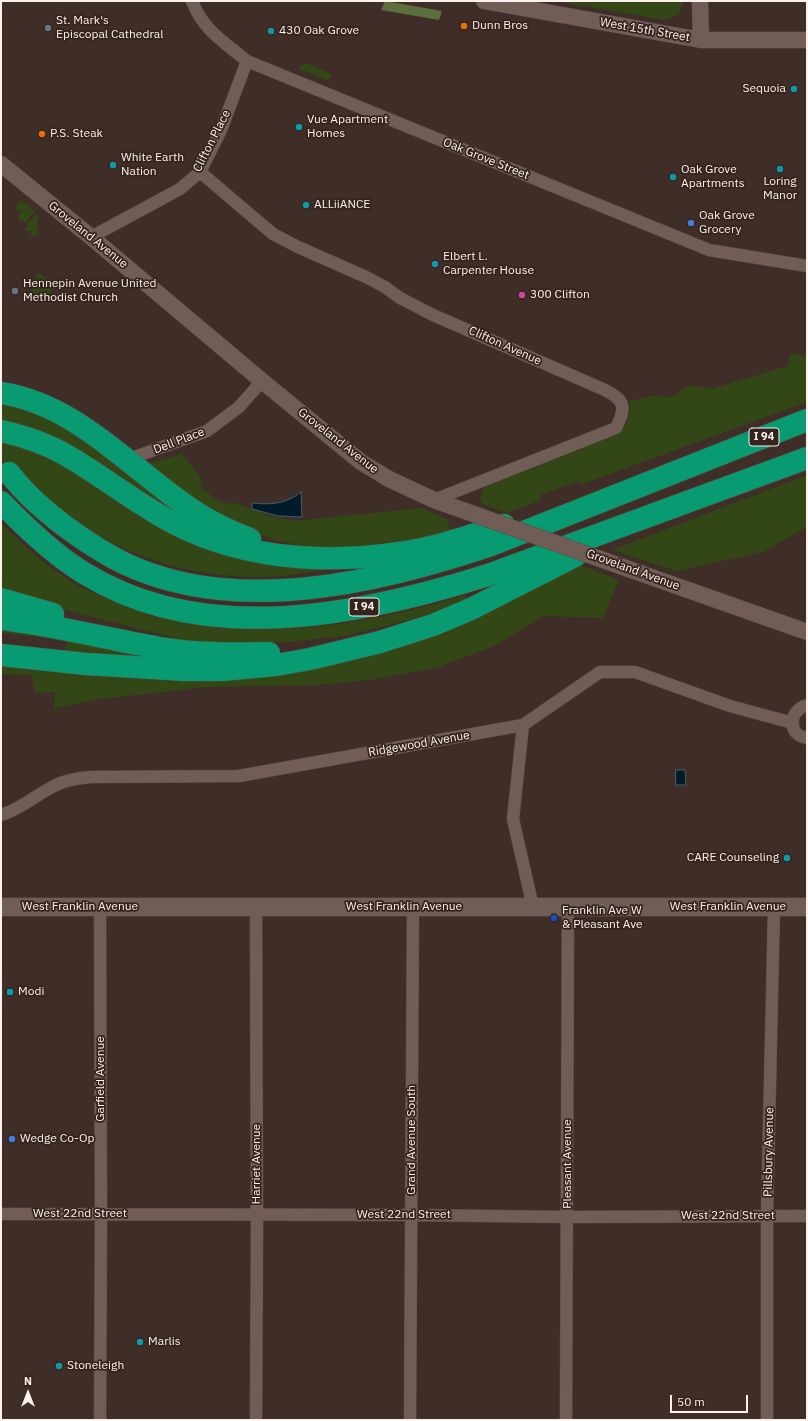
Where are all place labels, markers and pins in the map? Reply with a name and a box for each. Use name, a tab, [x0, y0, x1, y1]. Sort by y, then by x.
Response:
place label: St. Mark's Episcopal Cathedral	[56, 14, 163, 42]
place label: Dunn Bros	[472, 19, 528, 33]
marker: Dunn Bros	[459, 21, 469, 31]
marker: St. Mark's Episcopal Cathedral	[43, 23, 53, 33]
place label: 430 Oak Grove	[279, 24, 359, 38]
marker: 430 Oak Grove	[266, 26, 276, 36]
place label: Sequoia	[743, 82, 786, 96]
marker: Sequoia	[789, 84, 799, 94]
place label: Vue Apartment Homes	[307, 113, 388, 141]
marker: Vue Apartment Homes	[294, 122, 304, 132]
place label: P.S. Steak	[50, 127, 103, 141]
marker: P.S. Steak	[37, 129, 47, 139]
place label: White Earth Nation	[121, 151, 184, 179]
marker: White Earth Nation	[108, 160, 118, 170]
place label: Oak Grove Apartments	[681, 163, 745, 191]
marker: Loring Manor	[775, 164, 785, 174]
marker: Oak Grove Apartments	[668, 172, 678, 182]
place label: Loring Manor	[763, 175, 797, 203]
place label: ALLiiANCE	[314, 198, 370, 212]
marker: ALLiiANCE	[301, 200, 311, 210]
place label: Oak Grove Grocery	[699, 209, 755, 237]
marker: Oak Grove Grocery	[686, 218, 696, 228]
place label: Elbert L. Carpenter House	[443, 250, 534, 278]
marker: Elbert L. Carpenter House	[430, 259, 440, 269]
place label: Hennepin Avenue United Methodist Church	[23, 277, 156, 305]
marker: Hennepin Avenue United Methodist Church	[10, 286, 20, 296]
place label: 300 Clifton	[530, 288, 590, 302]
marker: 300 Clifton	[517, 290, 527, 300]
place label: CARE Counseling	[687, 851, 779, 865]
marker: CARE Counseling	[782, 853, 792, 863]
place label: Franklin Ave W & Pleasant Ave	[562, 904, 643, 932]
marker: Franklin Ave W & Pleasant Ave	[549, 913, 559, 923]
place label: Modi	[18, 985, 44, 999]
marker: Modi	[5, 987, 15, 997]
place label: Wedge Co-Op	[20, 1132, 94, 1146]
marker: Wedge Co-Op	[7, 1134, 17, 1144]
place label: Marlis	[148, 1335, 181, 1349]
marker: Marlis	[135, 1337, 145, 1347]
place label: Stoneleigh	[67, 1359, 124, 1373]
marker: Stoneleigh	[54, 1361, 64, 1371]

